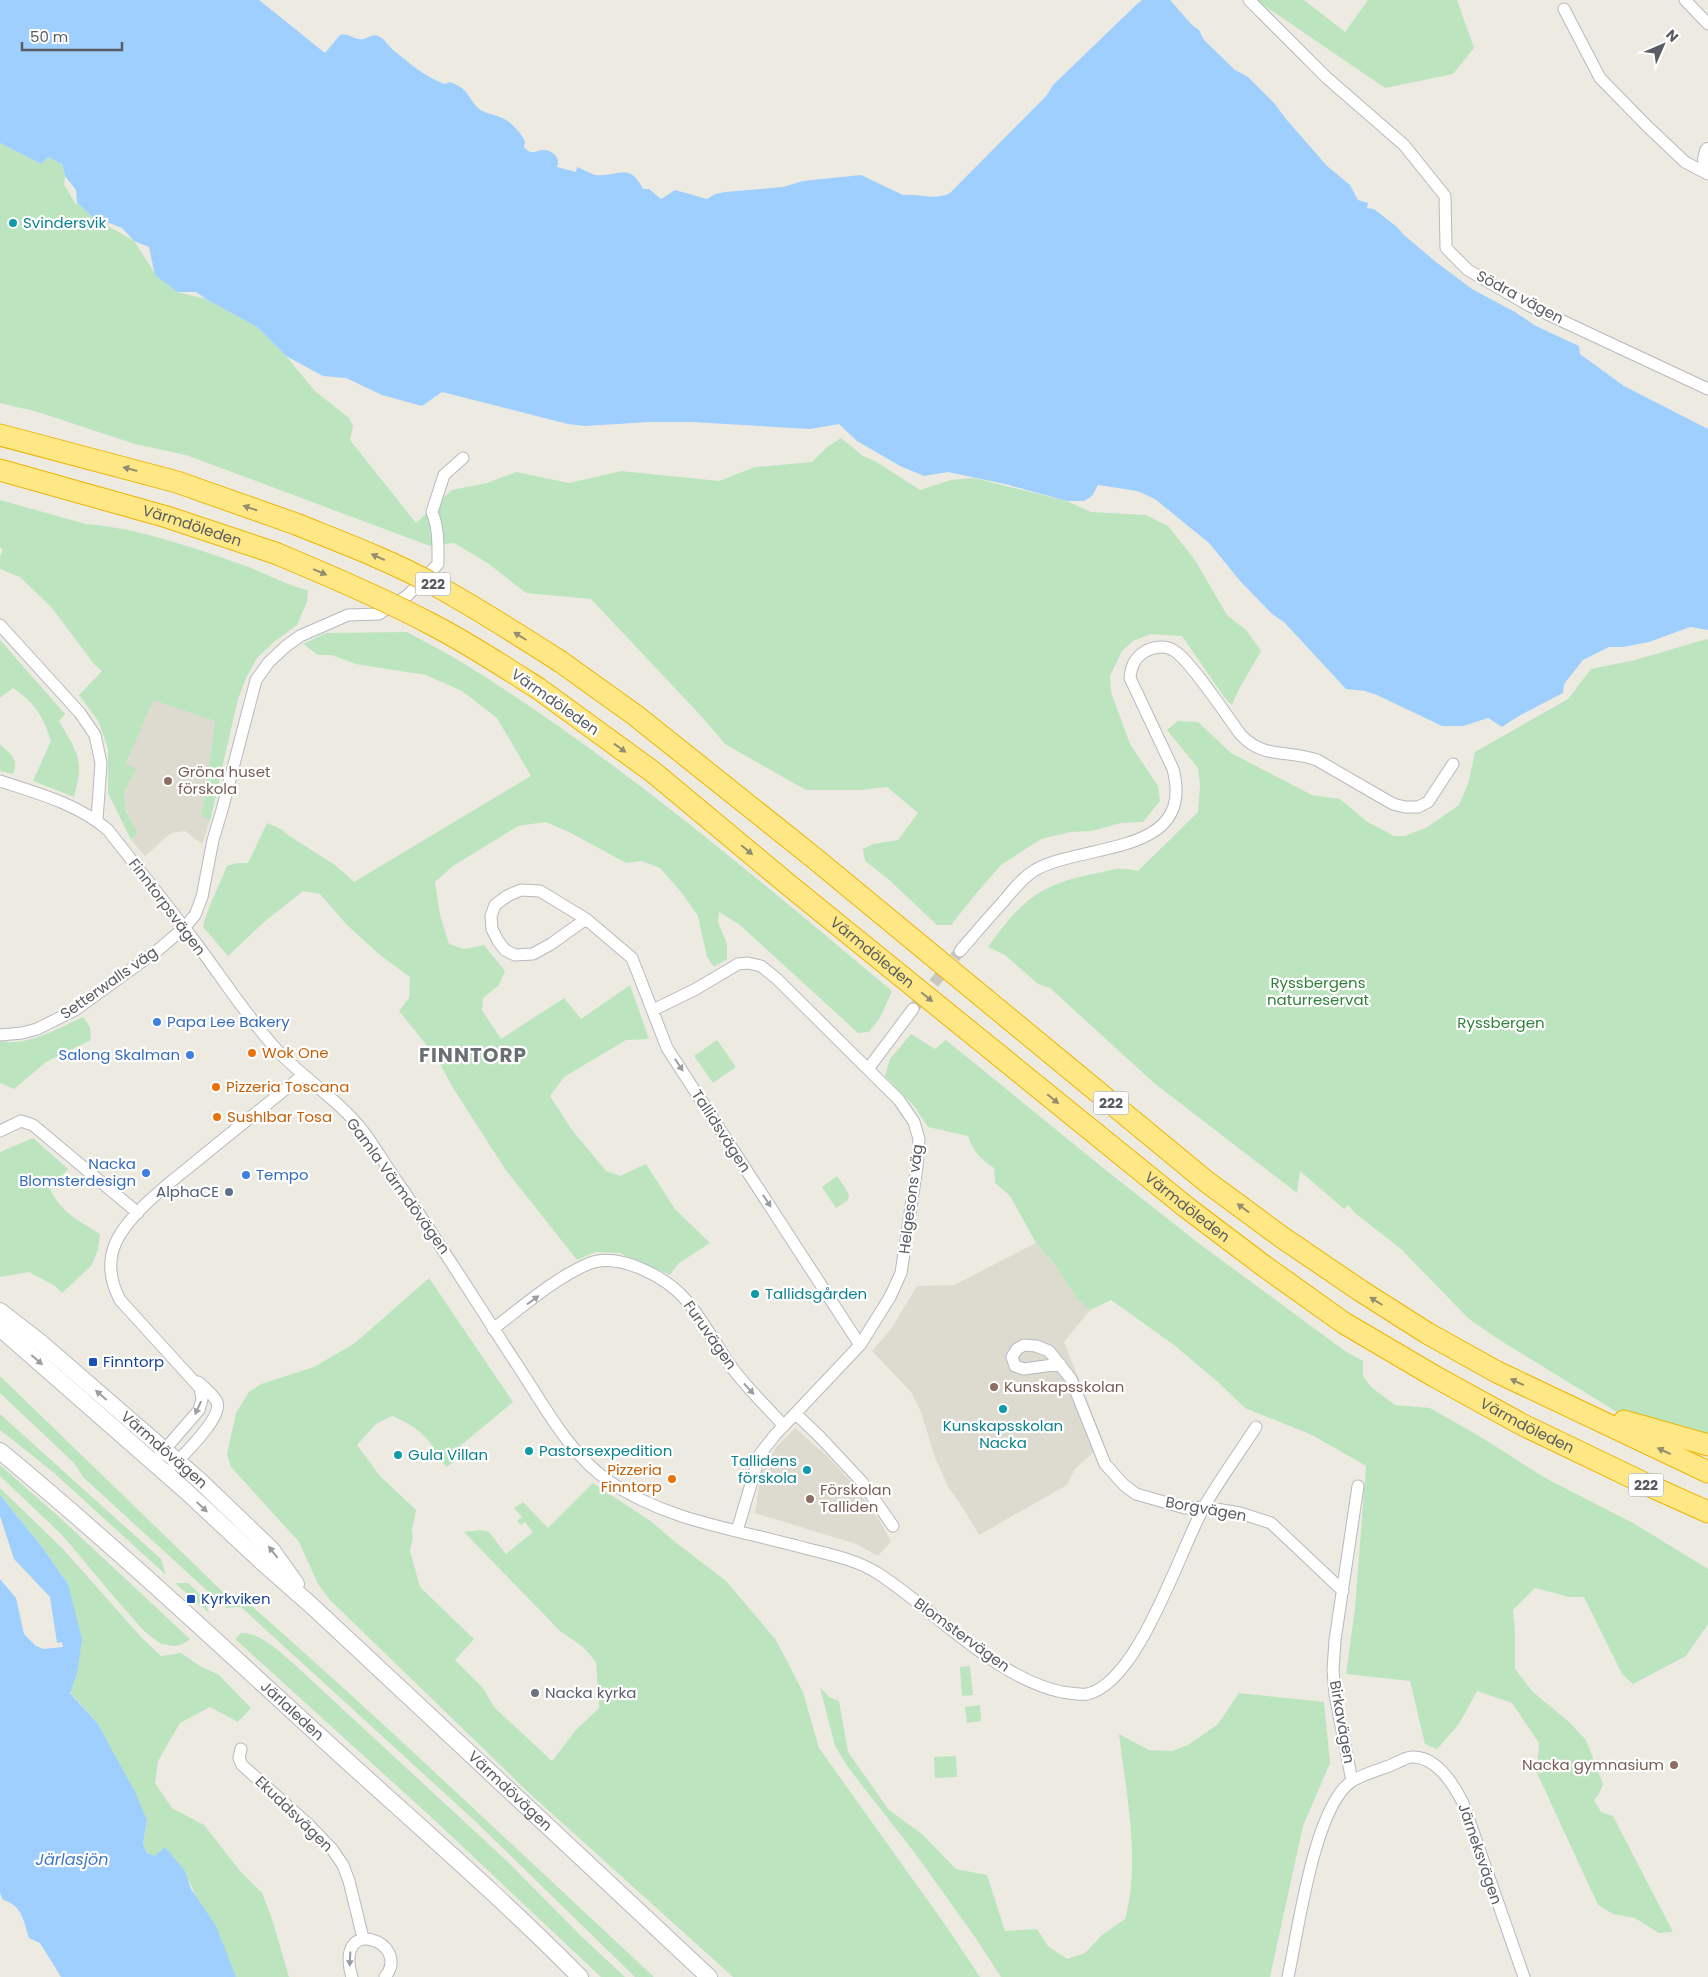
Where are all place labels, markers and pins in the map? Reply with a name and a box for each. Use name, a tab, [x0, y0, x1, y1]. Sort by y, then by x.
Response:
place label: Svindersvik	[23, 212, 106, 233]
marker: Svindersvik	[7, 217, 19, 229]
place label: Gröna huset förskola	[178, 761, 270, 799]
marker: Gröna huset förskola	[162, 775, 174, 787]
place label: Papa Lee Bakery	[167, 1011, 290, 1032]
marker: Papa Lee Bakery	[151, 1016, 163, 1028]
place label: Wok One	[262, 1042, 329, 1063]
place label: Salong Skalman	[58, 1044, 180, 1065]
marker: Wok One	[246, 1047, 258, 1059]
marker: Salong Skalman	[184, 1049, 196, 1061]
place label: Pizzeria Toscana	[226, 1076, 349, 1097]
marker: Pizzeria Toscana	[210, 1081, 222, 1093]
place label: SushIbar Tosa	[227, 1106, 332, 1127]
marker: SushIbar Tosa	[211, 1111, 223, 1123]
place label: Nacka Blomsterdesign	[19, 1153, 136, 1191]
place label: Tempo	[256, 1164, 309, 1185]
marker: Nacka Blomsterdesign	[140, 1167, 152, 1179]
marker: Tempo	[240, 1169, 252, 1181]
place label: AlphaCE	[156, 1181, 219, 1202]
marker: AlphaCE	[223, 1186, 235, 1198]
place label: Tallidsgården	[765, 1283, 867, 1304]
marker: Tallidsgården	[749, 1288, 761, 1300]
place label: Finntorp	[103, 1351, 164, 1372]
marker: Finntorp	[87, 1356, 99, 1368]
place label: Kunskapsskolan	[1004, 1376, 1124, 1397]
marker: Kunskapsskolan	[988, 1381, 1000, 1393]
marker: Kunskapsskolan Nacka	[997, 1403, 1009, 1415]
place label: Kunskapsskolan Nacka	[943, 1415, 1063, 1453]
place label: Pastorsexpedition	[539, 1440, 672, 1461]
place label: Gula Villan	[408, 1444, 488, 1465]
marker: Pastorsexpedition	[523, 1445, 535, 1457]
marker: Gula Villan	[392, 1449, 404, 1461]
place label: Tallidens förskola	[731, 1450, 797, 1488]
place label: Pizzeria Finntorp	[601, 1459, 662, 1497]
marker: Tallidens förskola	[801, 1464, 813, 1476]
marker: Pizzeria Finntorp	[666, 1473, 678, 1485]
place label: Förskolan Talliden	[820, 1479, 891, 1517]
marker: Förskolan Talliden	[804, 1493, 816, 1505]
place label: Kyrkviken	[201, 1588, 270, 1609]
marker: Kyrkviken	[185, 1593, 197, 1605]
place label: Nacka kyrka	[545, 1682, 636, 1703]
marker: Nacka kyrka	[529, 1687, 541, 1699]
place label: Nacka gymnasium	[1522, 1754, 1664, 1775]
marker: Nacka gymnasium	[1668, 1759, 1680, 1771]

